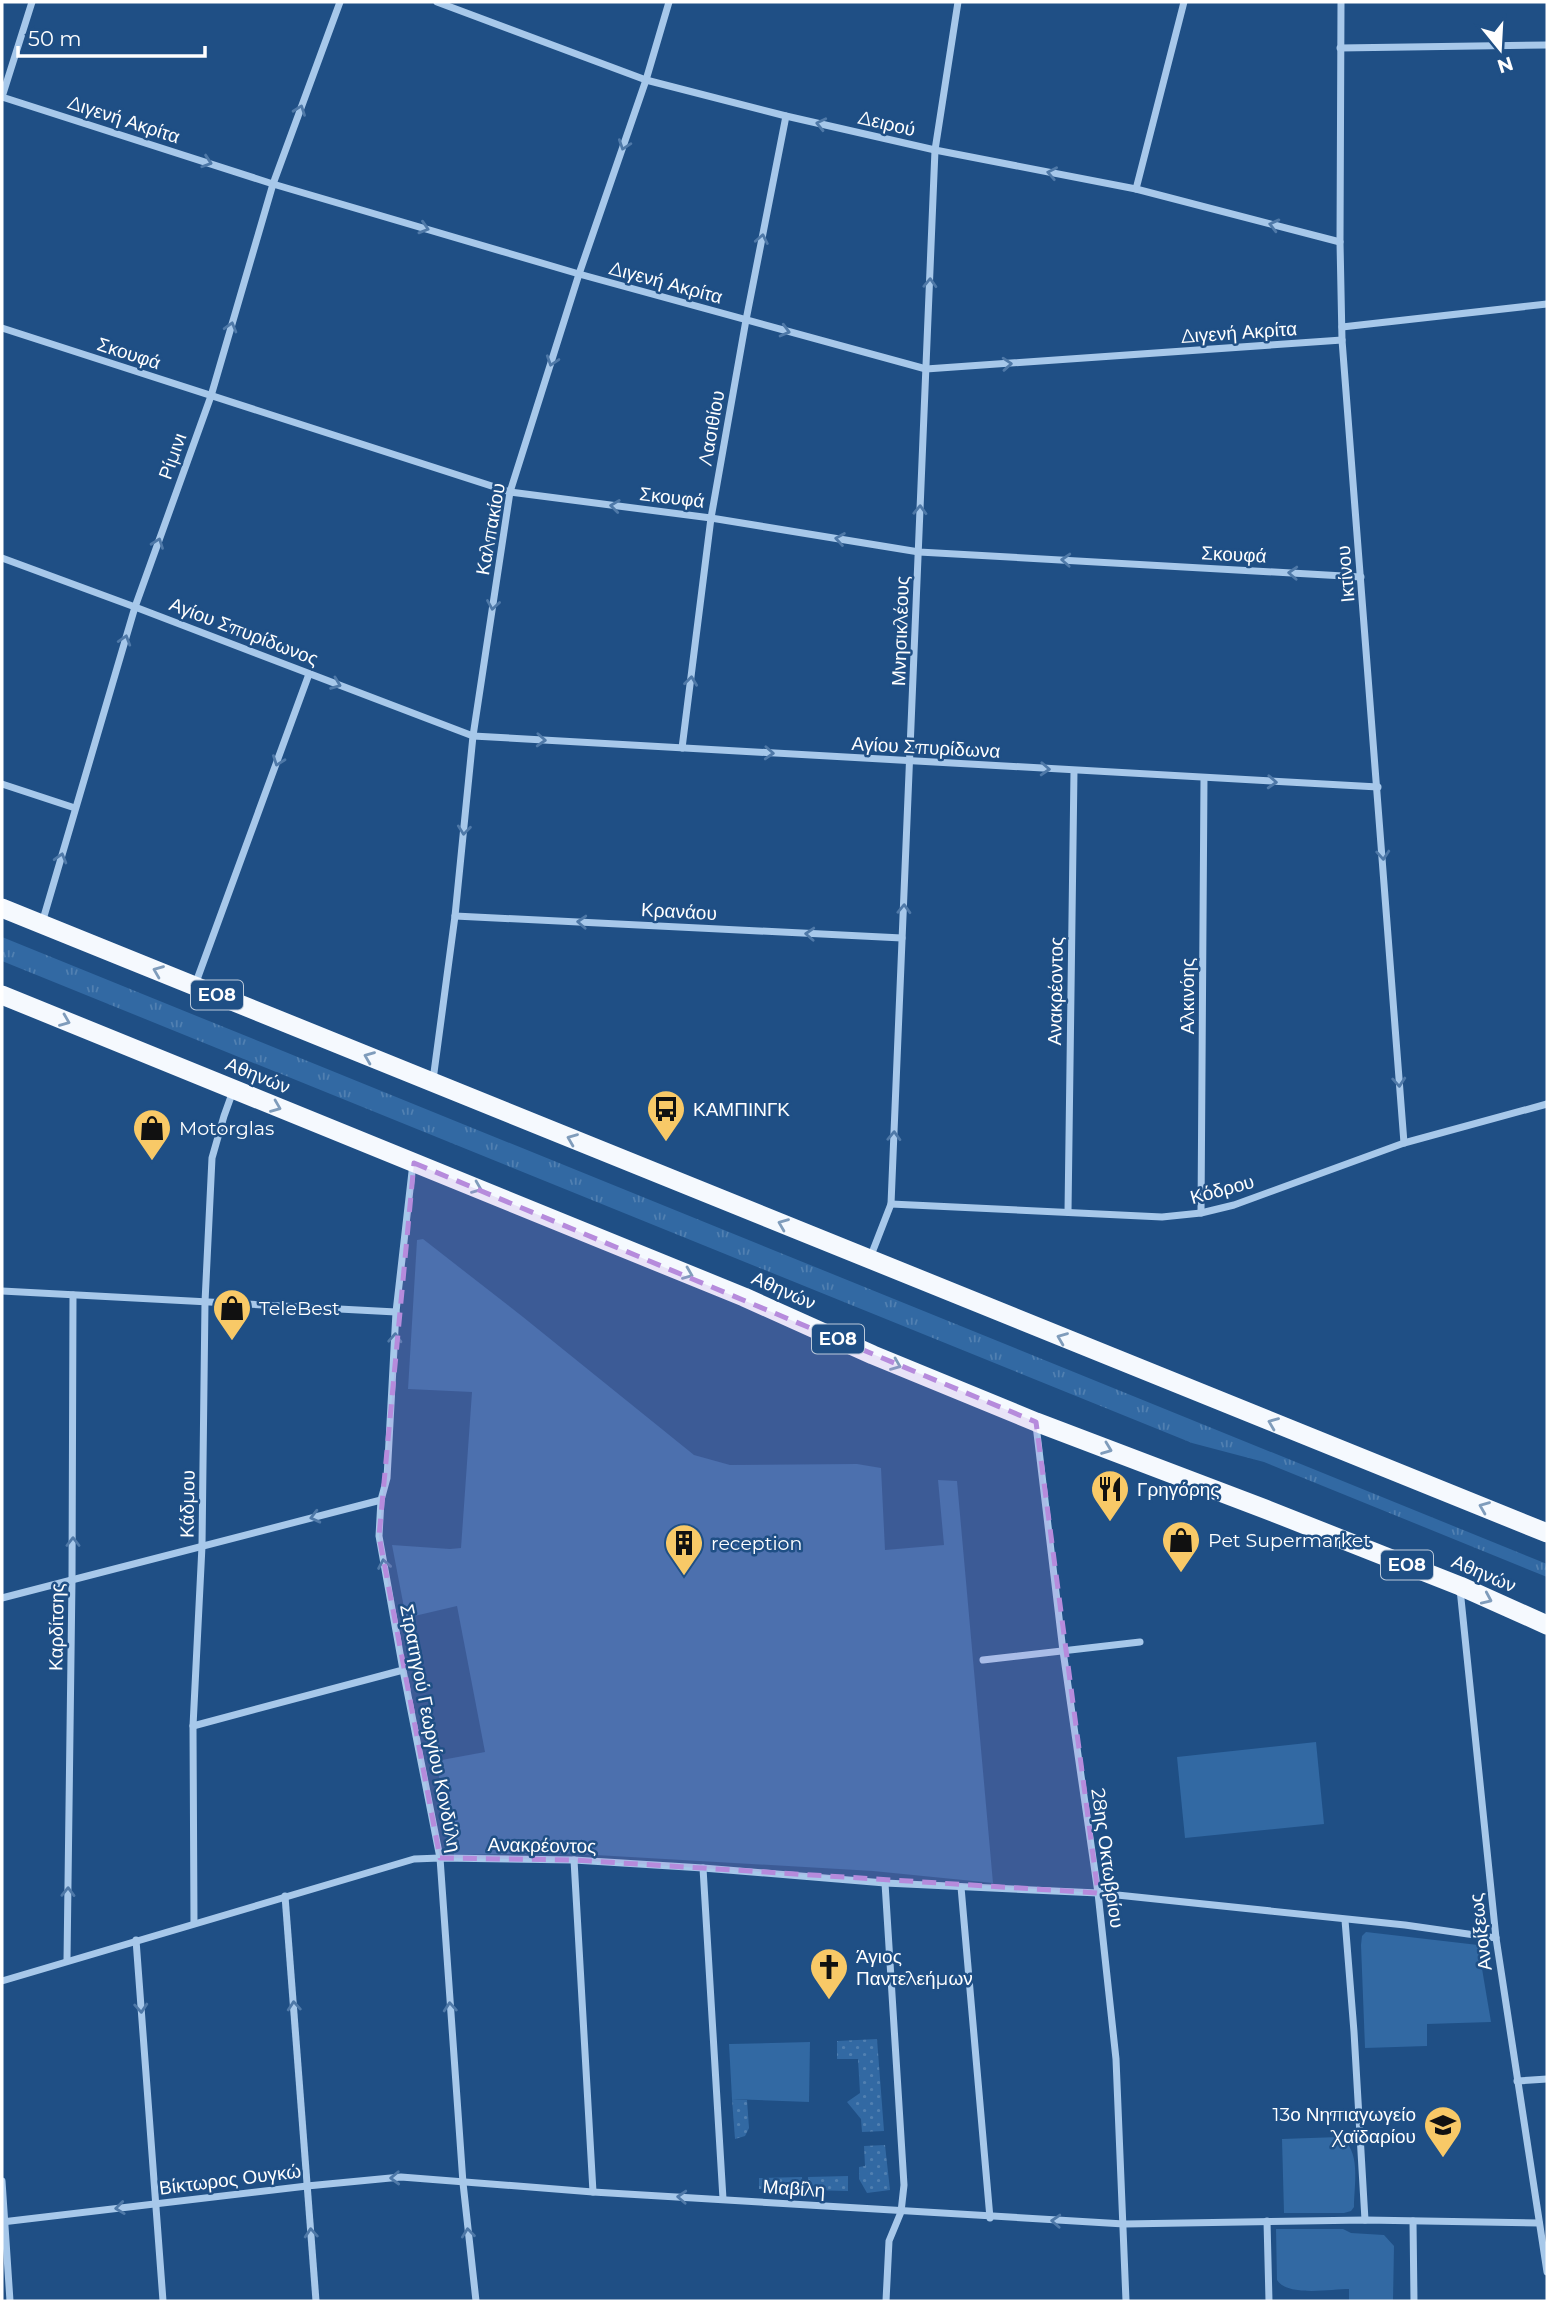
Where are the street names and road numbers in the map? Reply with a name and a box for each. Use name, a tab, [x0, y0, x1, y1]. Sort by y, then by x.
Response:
street label: Διγενή Ακρίτα	[65, 91, 183, 148]
street label: Δειρού	[856, 106, 918, 141]
street label: Διγενή Ακρίτα	[607, 256, 725, 309]
street label: Διγενή Ακρίτα	[1180, 317, 1298, 348]
street label: Σκουφά	[94, 332, 163, 375]
street label: Λασιθίου	[694, 389, 729, 467]
street label: Ρίμινι	[154, 430, 191, 483]
street label: Καλπακίου	[471, 481, 510, 577]
street label: Σκουφά	[638, 482, 706, 513]
street label: Σκουφά	[1201, 541, 1267, 568]
street label: Ικτίνου	[1332, 545, 1359, 603]
street label: Μνησικλέους	[887, 576, 914, 687]
street label: Αγίου Σπυρίδωνος	[166, 593, 321, 670]
street label: Αγίου Σπυρίδωνα	[851, 732, 1001, 763]
street label: Κρανάου	[640, 898, 717, 925]
street label: Ανακρέοντος	[1043, 937, 1068, 1046]
street label: Αλκινόης	[1176, 958, 1199, 1034]
road number: ΕΟ8	[191, 980, 243, 1010]
street label: Αθηνών	[222, 1052, 293, 1099]
street label: Κόδρου	[1188, 1170, 1257, 1209]
street label: Αθηνών	[748, 1266, 819, 1315]
road number: ΕΟ8	[812, 1324, 864, 1354]
street label: Κάδμου	[175, 1470, 200, 1538]
road number: ΕΟ8	[1381, 1550, 1433, 1580]
street label: Αθηνών	[1448, 1550, 1519, 1597]
street label: Καρδίτσης	[44, 1583, 69, 1671]
street label: Στρατηγού Γεωργίου Κονδύλη	[395, 1602, 466, 1854]
street label: 28ης Οκτωβρίου	[1086, 1787, 1129, 1929]
street label: Ανακρέοντος	[487, 1833, 596, 1858]
street label: Ανοίξεως	[1464, 1892, 1497, 1972]
street label: Βίκτωρος Ουγκώ	[158, 2159, 302, 2200]
street label: Μαβίλη	[762, 2175, 826, 2202]

